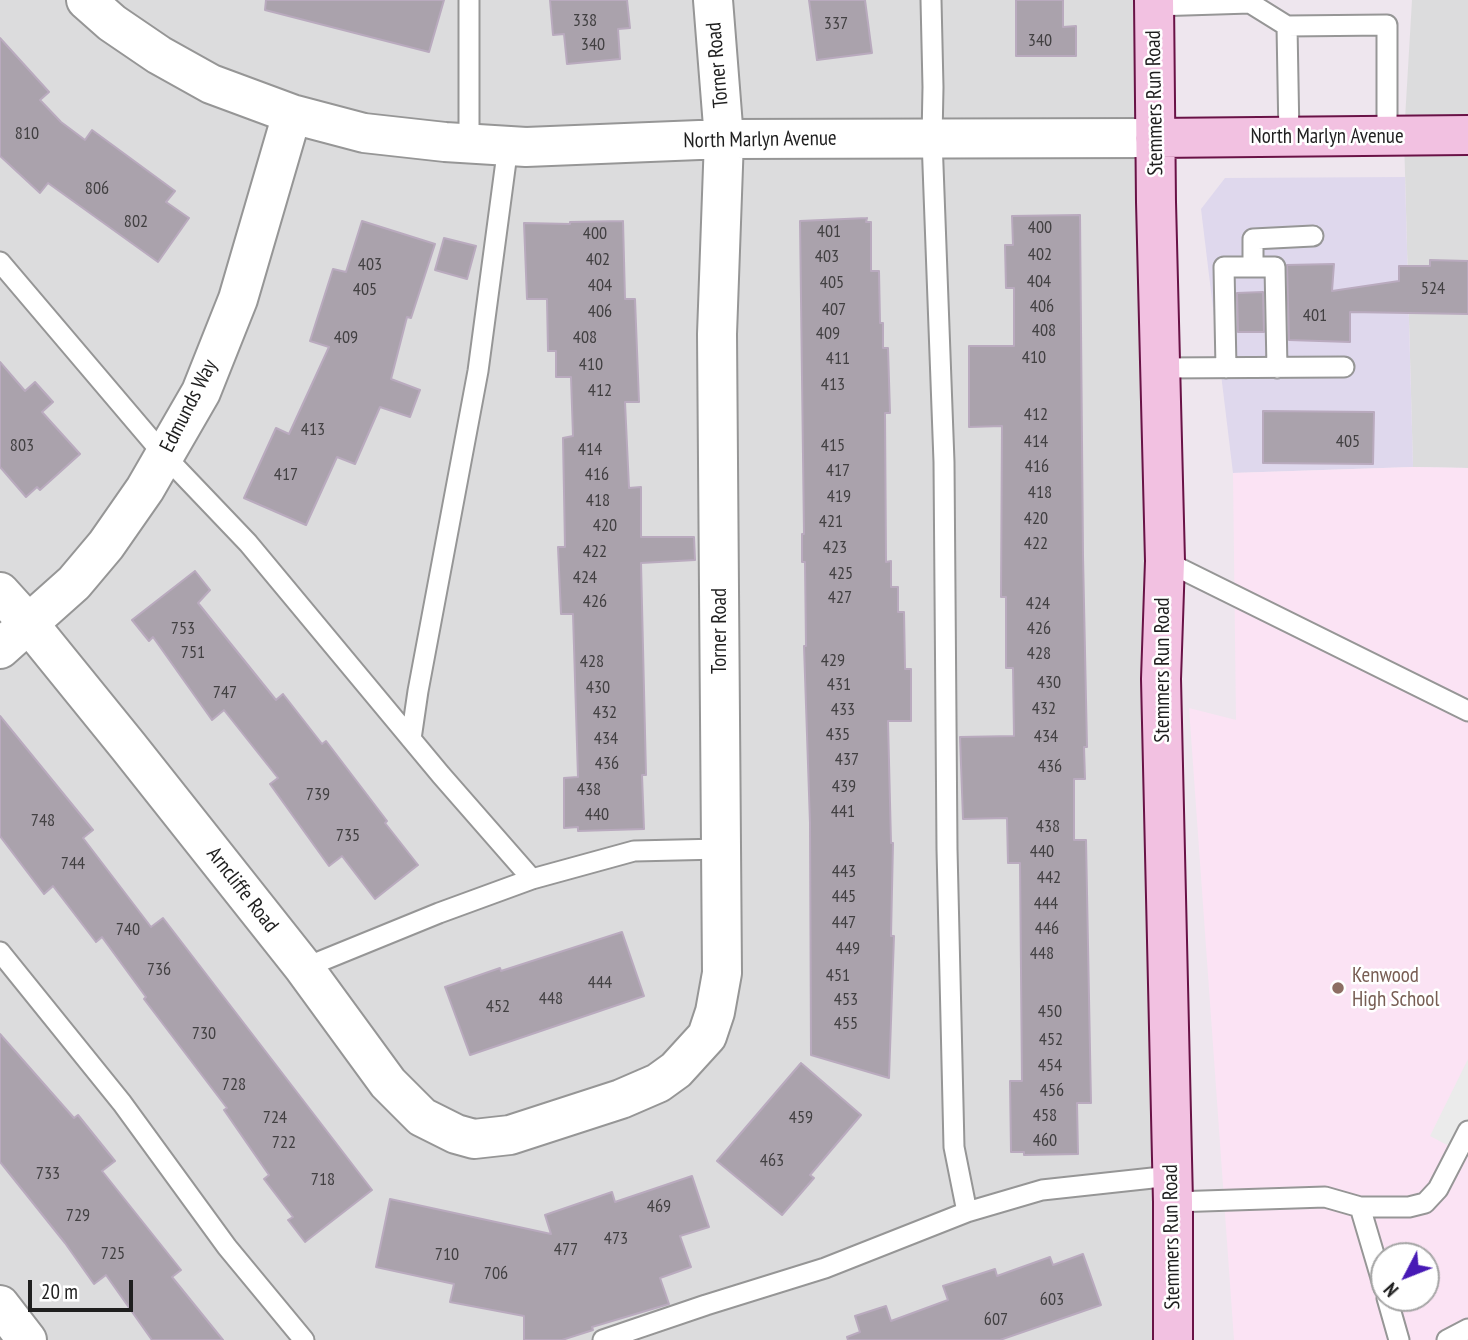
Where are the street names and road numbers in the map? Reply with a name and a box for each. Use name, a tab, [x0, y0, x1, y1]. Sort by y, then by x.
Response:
street label: Torner Road	[702, 21, 734, 109]
street label: Stemmers Run Road	[1141, 30, 1169, 176]
street label: North Marlyn Avenue	[1250, 124, 1404, 150]
street label: North Marlyn Avenue	[683, 126, 837, 154]
street label: Edmunds Way	[155, 356, 223, 456]
street label: Torner Road	[707, 588, 733, 674]
street label: Stemmers Run Road	[1150, 597, 1176, 743]
street label: Arncliffe Road	[201, 842, 283, 938]
street label: Stemmers Run Road	[1158, 1164, 1186, 1310]

